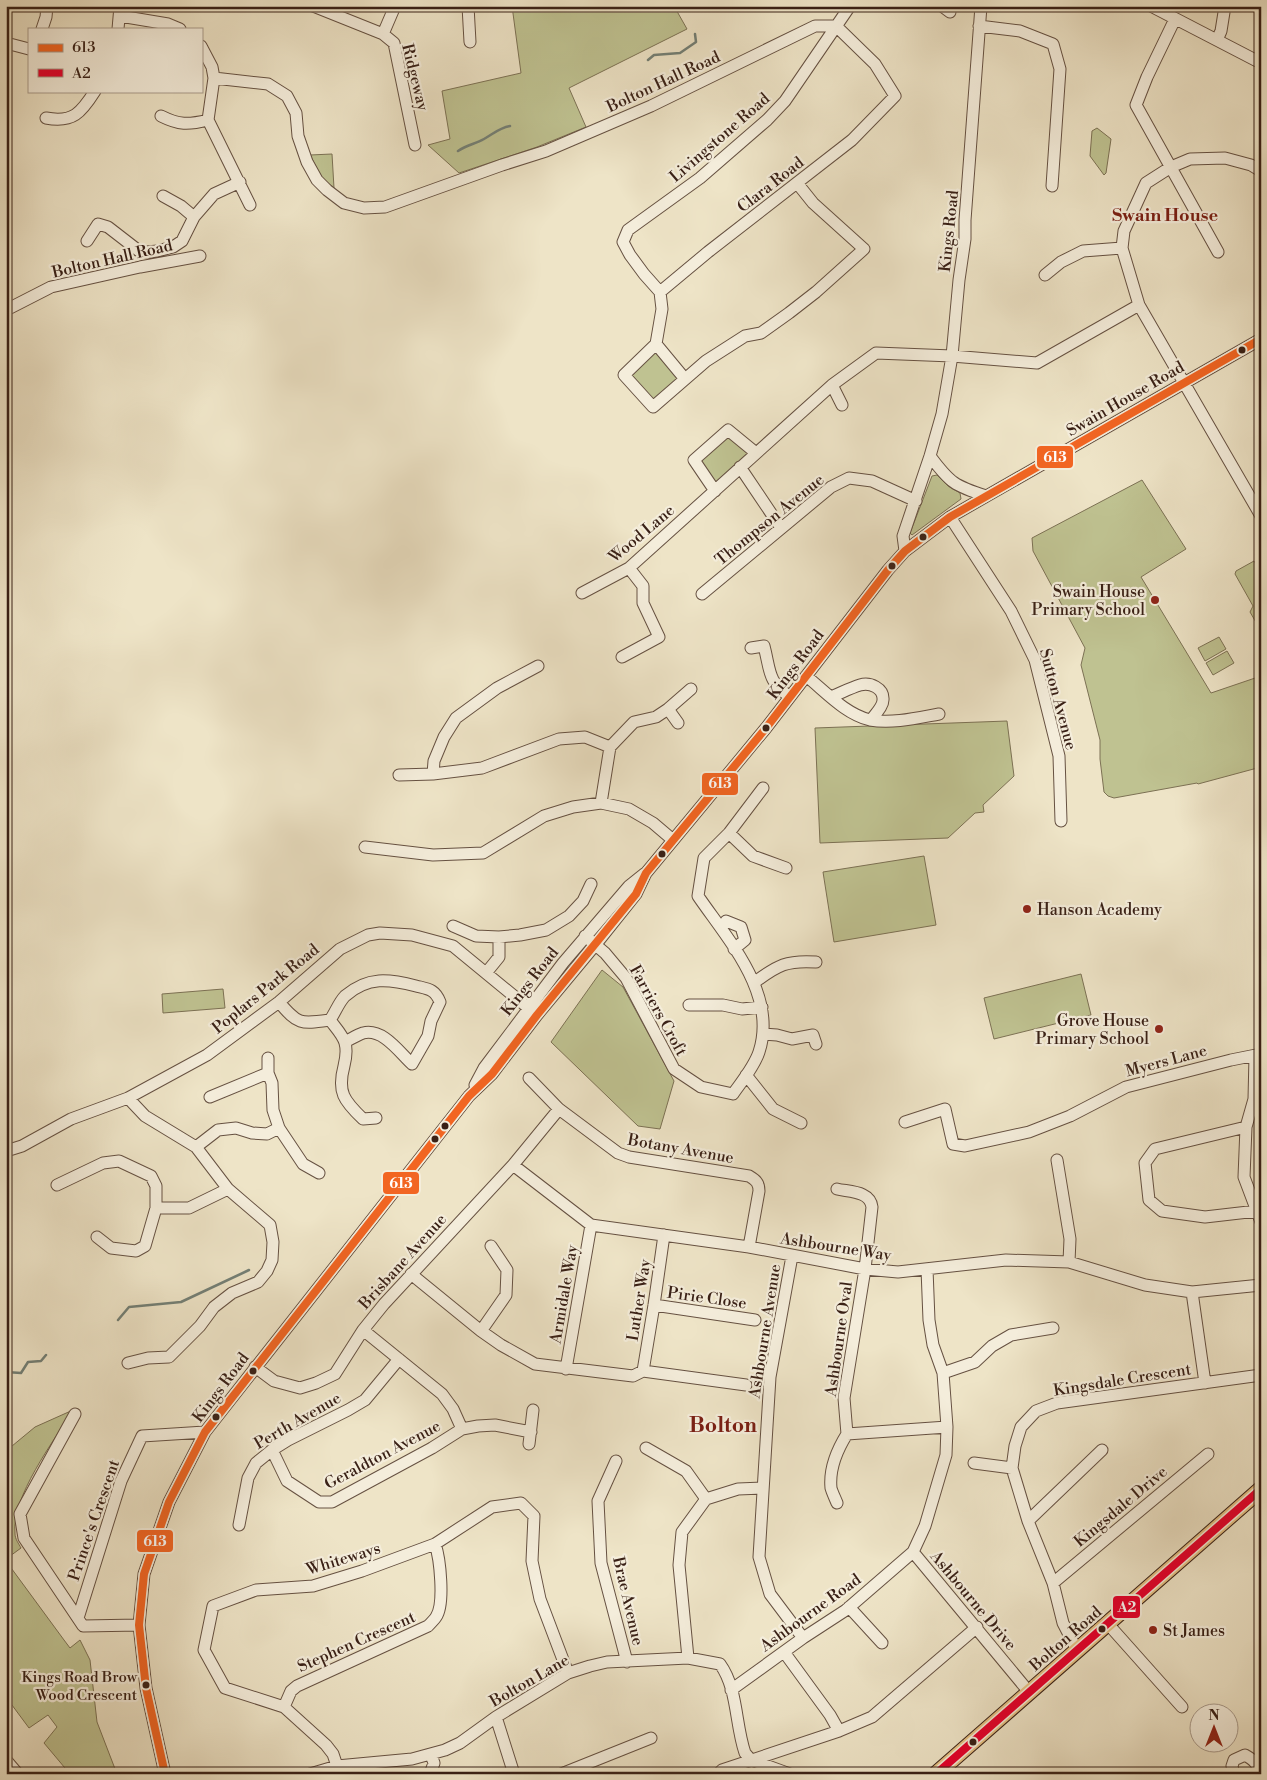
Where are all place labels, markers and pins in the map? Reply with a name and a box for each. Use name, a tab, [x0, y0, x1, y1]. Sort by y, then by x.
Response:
unlabelled marker	[1237, 345, 1247, 355]
unlabelled marker	[918, 532, 928, 542]
unlabelled marker	[887, 561, 897, 571]
place label: Swain House Primary School	[1031, 582, 1145, 620]
marker: Swain House Primary School	[1149, 594, 1161, 606]
unlabelled marker	[761, 723, 771, 733]
unlabelled marker	[657, 849, 667, 859]
place label: Hanson Academy	[1037, 900, 1162, 920]
marker: Hanson Academy	[1021, 903, 1033, 915]
place label: Grove House Primary School	[1035, 1011, 1149, 1049]
marker: Grove House Primary School	[1153, 1023, 1165, 1035]
unlabelled marker	[440, 1121, 450, 1131]
unlabelled marker	[430, 1134, 440, 1144]
unlabelled marker	[248, 1366, 258, 1376]
unlabelled marker	[211, 1412, 221, 1422]
place label: St James	[1163, 1621, 1225, 1641]
unlabelled marker	[1097, 1624, 1107, 1634]
marker: St James	[1147, 1624, 1159, 1636]
place label: Kings Road Brow Wood Crescent	[22, 1668, 138, 1705]
marker: Kings Road Brow Wood Crescent	[141, 1680, 151, 1690]
unlabelled marker	[968, 1737, 978, 1747]

